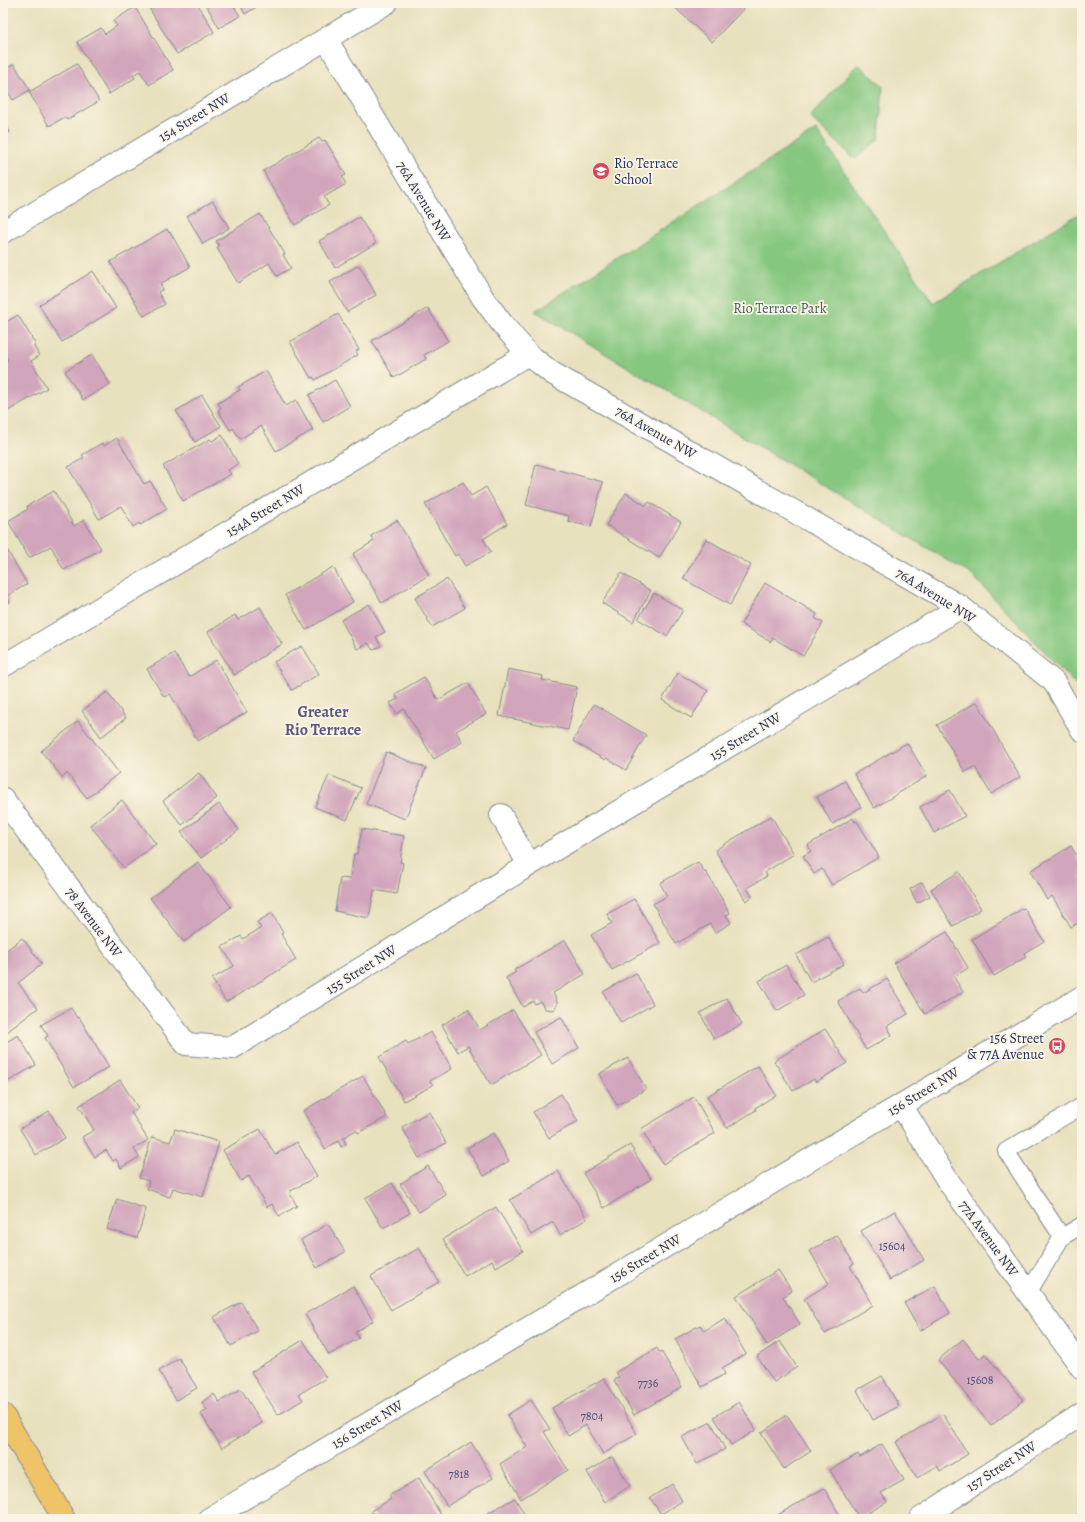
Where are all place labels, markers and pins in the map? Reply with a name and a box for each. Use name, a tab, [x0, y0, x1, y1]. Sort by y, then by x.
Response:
place label: Rio Terrace School	[614, 154, 678, 189]
school or university icon: Rio Terrace School	[591, 161, 611, 181]
place label: 156 Street & 77A Avenue	[967, 1029, 1044, 1064]
bus stop icon: 156 Street & 77A Avenue	[1047, 1036, 1067, 1056]

